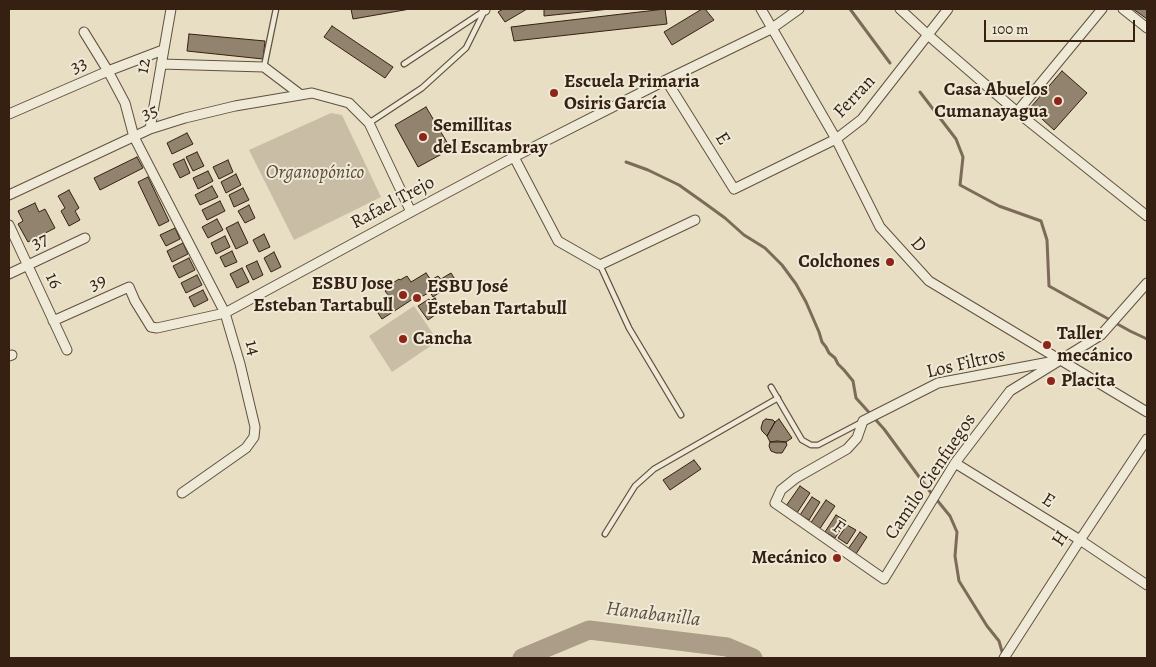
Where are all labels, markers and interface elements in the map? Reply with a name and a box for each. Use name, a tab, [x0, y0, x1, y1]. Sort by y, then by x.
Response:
scale bar	[986, 10, 1137, 42]
text: 100 m	[992, 19, 1029, 39]
street label: 33	[67, 52, 91, 80]
street label: 12	[131, 56, 157, 76]
place label: Escuela Primaria Osiris García	[564, 71, 700, 115]
street label: Ferran	[829, 71, 881, 123]
place label: Casa Abuelos Cumanayagua	[934, 79, 1048, 123]
marker: Escuela Primaria Osiris García	[548, 87, 560, 99]
marker: Casa Abuelos Cumanayagua	[1052, 95, 1064, 107]
street label: 35	[139, 100, 161, 126]
place label: Semillitas del Escambray	[433, 115, 547, 159]
street label: E	[709, 128, 735, 150]
marker: Semillitas del Escambray	[417, 131, 429, 143]
park label: Organopónico	[266, 162, 364, 184]
street label: Rafael Trejo	[347, 171, 439, 235]
street label: 37	[28, 228, 52, 256]
street label: D	[905, 232, 931, 258]
place label: Colchones	[798, 251, 880, 273]
marker: Colchones	[884, 256, 896, 268]
street label: 16	[39, 269, 67, 293]
street label: 39	[86, 269, 110, 297]
place label: ESBU Jose Esteban Tartabull	[253, 273, 393, 317]
place label: ESBU José Esteban Tartabull	[427, 276, 567, 320]
marker: ESBU Jose Esteban Tartabull	[397, 289, 409, 301]
marker: ESBU José Esteban Tartabull	[411, 292, 423, 304]
place label: Taller mecánico	[1057, 323, 1133, 367]
place label: Cancha	[413, 328, 472, 350]
marker: Cancha	[397, 333, 409, 345]
street label: 14	[239, 338, 265, 358]
marker: Taller mecánico	[1041, 339, 1053, 351]
street label: Los Filtros	[924, 344, 1008, 384]
place label: Placita	[1061, 370, 1115, 392]
marker: Placita	[1045, 375, 1057, 387]
street label: Camilo Cienfuegos	[880, 410, 982, 544]
street label: E	[1037, 488, 1059, 514]
street label: F	[827, 516, 849, 540]
street label: H	[1048, 527, 1074, 551]
place label: Mecánico	[752, 547, 827, 569]
marker: Mecánico	[831, 552, 843, 564]
water label: Hanabanilla	[604, 597, 702, 633]

